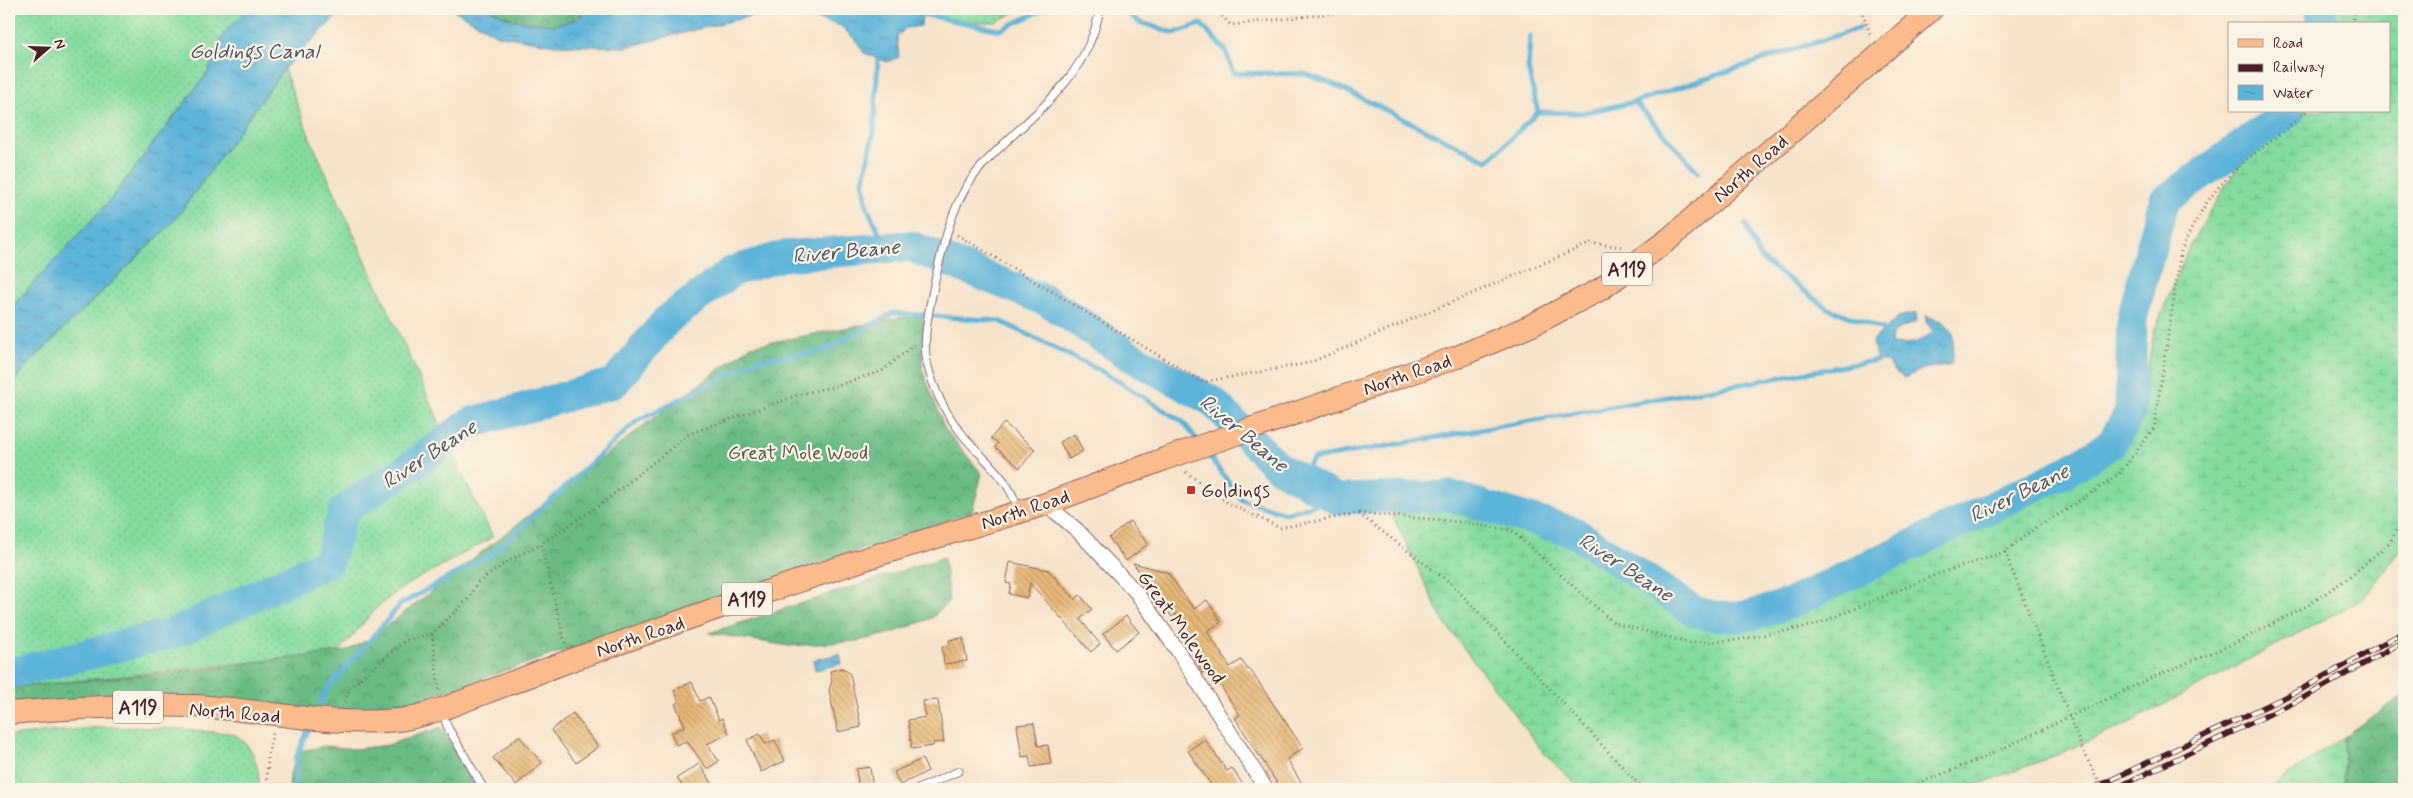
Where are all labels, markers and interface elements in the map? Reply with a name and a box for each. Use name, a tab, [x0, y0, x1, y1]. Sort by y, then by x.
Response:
north arrow	[22, 22, 72, 72]
legend	[2228, 22, 2390, 112]
text: Road	[2273, 34, 2303, 54]
text: N	[49, 36, 69, 51]
water label: Goldings Canal	[189, 38, 322, 68]
text: Railway	[2273, 58, 2325, 78]
text: Water	[2273, 84, 2313, 104]
street label: North Road	[1707, 129, 1794, 209]
water label: River Beane	[791, 233, 902, 271]
road number: A119	[1602, 252, 1652, 286]
street label: North Road	[1360, 348, 1455, 403]
water label: River Beane	[1193, 389, 1295, 480]
water label: River Beane	[377, 413, 484, 496]
park label: Great Mole Wood	[728, 440, 868, 467]
water label: River Beane	[1965, 457, 2075, 530]
place label: Goldings	[1201, 478, 1270, 507]
street label: North Road	[978, 483, 1073, 537]
marker: Goldings	[1185, 484, 1197, 496]
water label: River Beane	[1573, 527, 1679, 610]
street label: Great Molewood	[1130, 566, 1231, 690]
road number: A119	[722, 582, 772, 616]
street label: North Road	[593, 610, 688, 665]
road number: A119	[113, 690, 163, 724]
street label: North Road	[188, 696, 282, 731]

